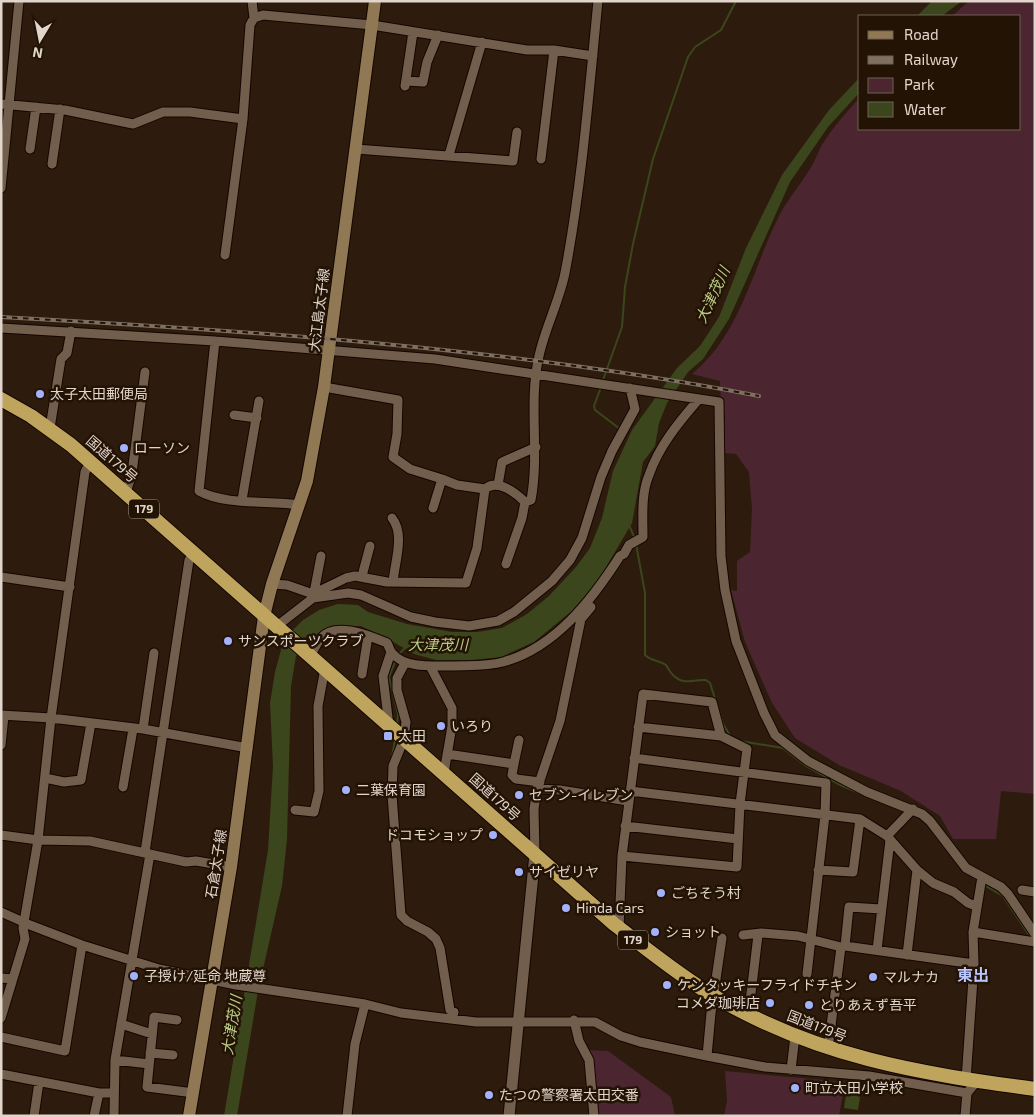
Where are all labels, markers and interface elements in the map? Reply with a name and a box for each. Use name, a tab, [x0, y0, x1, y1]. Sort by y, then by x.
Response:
north arrow	[15, 15, 65, 65]
legend	[858, 15, 1021, 130]
text: Road	[904, 25, 939, 43]
text: N	[31, 44, 44, 63]
text: Railway	[904, 50, 958, 68]
text: Park	[904, 75, 935, 93]
text: Water	[904, 100, 946, 118]
water label: 大津茂川	[691, 262, 734, 326]
street label: 大江島太子線	[305, 267, 332, 353]
place label: 太子太田郵便局	[50, 385, 148, 402]
marker: 太子太田郵便局	[34, 388, 46, 400]
street label: 国道179号	[83, 432, 142, 486]
place label: ローソン	[134, 439, 190, 456]
marker: ローソン	[118, 442, 130, 454]
road number: 179	[129, 499, 159, 518]
place label: サンスポーツクラブ	[238, 632, 363, 649]
marker: サンスポーツクラブ	[222, 635, 234, 647]
water label: 大津茂川	[408, 635, 470, 653]
place label: いろり	[451, 717, 493, 734]
marker: いろり	[435, 720, 447, 732]
place label: 太田	[398, 727, 426, 744]
marker: 太田	[382, 730, 394, 742]
street label: 国道179号	[466, 769, 524, 824]
place label: 二葉保育園	[356, 781, 426, 798]
marker: 二葉保育園	[340, 784, 352, 796]
place label: セブン-イレブン	[529, 786, 633, 803]
marker: セブン-イレブン	[513, 789, 525, 801]
place label: ドコモショップ	[385, 826, 483, 843]
street label: 石倉太子線	[202, 828, 229, 900]
marker: ドコモショップ	[487, 829, 499, 841]
place label: サイゼリヤ	[529, 863, 599, 880]
marker: サイゼリヤ	[513, 866, 525, 878]
place label: ごちそう村	[671, 884, 741, 901]
marker: ごちそう村	[655, 887, 667, 899]
place label: Hinda Cars	[576, 899, 644, 916]
marker: Hinda Cars	[560, 902, 572, 914]
place label: ショット	[665, 923, 721, 940]
marker: ショット	[649, 926, 661, 938]
road number: 179	[618, 930, 648, 950]
district label: 東出	[957, 965, 989, 984]
place label: 子授け/延命 地蔵尊	[144, 967, 266, 984]
place label: マルナカ	[883, 968, 939, 985]
marker: 子授け/延命 地蔵尊	[128, 970, 140, 982]
marker: マルナカ	[867, 971, 879, 983]
place label: ケンタッキーフライドチキン	[677, 976, 857, 993]
marker: ケンタッキーフライドチキン	[661, 979, 673, 991]
water label: 大津茂川	[217, 992, 245, 1056]
place label: コメダ珈琲店	[676, 994, 760, 1011]
place label: とりあえず吾平	[819, 996, 917, 1013]
marker: コメダ珈琲店	[764, 997, 776, 1009]
marker: とりあえず吾平	[803, 999, 815, 1011]
street label: 国道179号	[785, 1006, 850, 1045]
place label: 町立太田小学校	[805, 1079, 903, 1096]
marker: 町立太田小学校	[789, 1082, 801, 1094]
place label: たつの警察署太田交番	[499, 1086, 639, 1103]
marker: たつの警察署太田交番	[483, 1089, 495, 1101]

